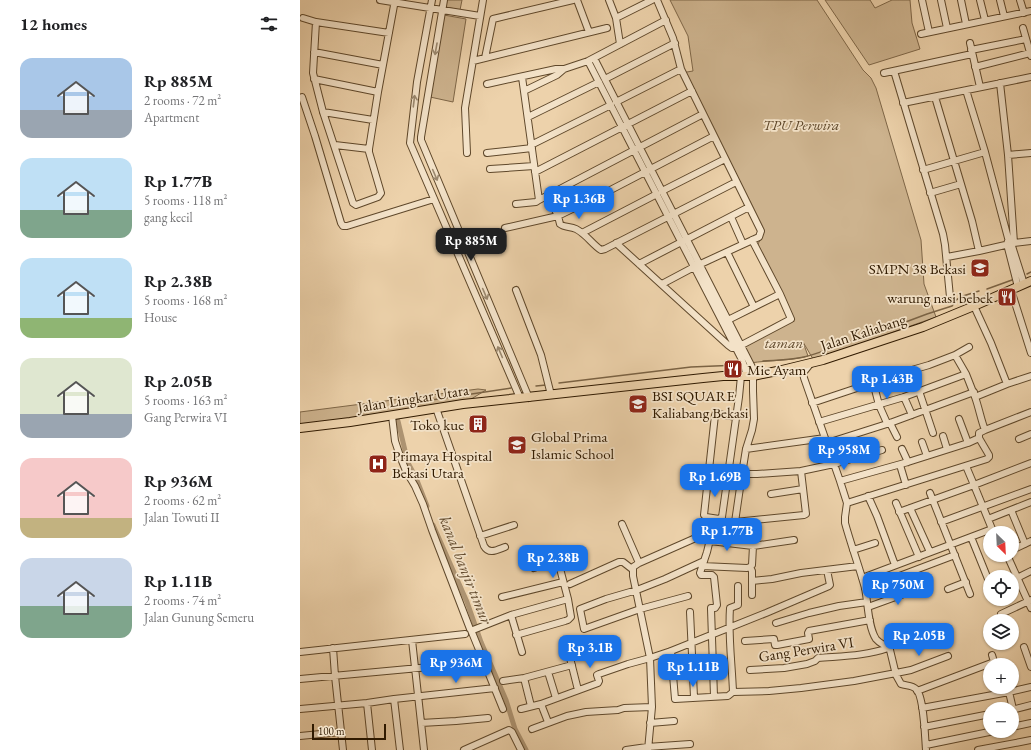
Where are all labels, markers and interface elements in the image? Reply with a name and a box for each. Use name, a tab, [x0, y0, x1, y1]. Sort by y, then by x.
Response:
text: 12 homes	[20, 13, 87, 35]
icon: filters	[258, 13, 280, 35]
one-way arrow	[432, 42, 440, 55]
text: Rp 885M	[144, 70, 213, 92]
icon: home	[52, 74, 100, 122]
text: 2 rooms · 72 m²	[144, 92, 221, 109]
one-way arrow	[411, 95, 418, 108]
text: Apartment	[144, 109, 199, 126]
park label: TPU Perwira	[763, 115, 839, 134]
one-way arrow	[432, 168, 439, 180]
text: Rp 1.77B	[144, 170, 212, 192]
icon: home	[52, 174, 100, 222]
pin: Rp 1.36B	[538, 186, 620, 220]
text: Rp 1.36B	[553, 190, 605, 207]
text: 5 rooms · 118 m²	[144, 192, 228, 209]
text: gang kecil	[144, 209, 193, 226]
pin: Rp 885M	[434, 228, 508, 262]
text: Rp 885M	[445, 232, 497, 249]
school or university icon: SMPN 38 Bekasi	[969, 257, 991, 279]
place label: SMPN 38 Bekasi	[869, 259, 966, 278]
text: Rp 2.38B	[144, 270, 212, 292]
icon: home	[52, 274, 100, 322]
restaurant icon: warung nasi bebek	[996, 286, 1018, 308]
one-way arrow	[482, 288, 490, 300]
place label: warung nasi bebek	[887, 288, 994, 307]
text: 5 rooms · 168 m²	[144, 292, 228, 309]
text: House	[144, 309, 177, 326]
street label: Jalan Kaliabang	[816, 309, 909, 355]
park label: taman	[765, 333, 803, 352]
one-way arrow	[495, 346, 503, 358]
restaurant icon: Mie Ayam	[722, 358, 744, 380]
place label: Mie Ayam	[747, 360, 807, 379]
pin: Rp 1.43B	[846, 366, 928, 400]
text: Rp 2.05B	[144, 370, 212, 392]
text: Rp 1.43B	[861, 370, 913, 387]
icon: home	[52, 374, 100, 422]
street label: Jalan Lingkar Utara	[354, 380, 470, 416]
place label: BSI SQUARE Kaliabang Bekasi	[652, 386, 749, 422]
text: 5 rooms · 163 m²	[144, 392, 228, 409]
school or university icon: BSI SQUARE Kaliabang Bekasi	[627, 393, 649, 415]
text: Gang Perwira VI	[144, 409, 227, 426]
building icon: Toko kue	[467, 413, 489, 435]
place label: Toko kue	[410, 415, 464, 434]
place label: Global Prima Islamic School	[531, 427, 614, 463]
school or university icon: Global Prima Islamic School	[506, 434, 528, 456]
pin: Rp 958M	[807, 437, 881, 471]
text: Rp 958M	[818, 441, 870, 458]
place label: Primaya Hospital Bekasi Utara	[392, 446, 492, 482]
hospital icon: Primaya Hospital Bekasi Utara	[367, 453, 389, 475]
pin: Rp 1.69B	[674, 464, 756, 498]
text: Rp 1.69B	[689, 468, 741, 485]
text: Rp 936M	[144, 470, 213, 492]
icon: home	[52, 474, 100, 522]
text: 2 rooms · 62 m²	[144, 492, 221, 509]
text: Jalan Towuti II	[144, 509, 219, 526]
water label: kanal banjir timur	[435, 513, 498, 628]
pin: Rp 1.77B	[686, 518, 768, 552]
text: Rp 1.77B	[701, 522, 753, 539]
north arrow	[983, 526, 1019, 562]
map controls	[983, 526, 1019, 738]
pin: Rp 2.38B	[512, 545, 594, 579]
text: Rp 2.38B	[527, 549, 579, 566]
text: Rp 1.11B	[144, 570, 212, 592]
button: locate	[983, 570, 1019, 606]
pin: Rp 750M	[861, 572, 935, 606]
icon: home	[52, 574, 100, 622]
text: Rp 750M	[872, 576, 924, 593]
text: 2 rooms · 74 m²	[144, 592, 221, 609]
text: Jalan Gunung Semeru	[144, 609, 254, 626]
button: layers	[983, 614, 1019, 650]
pin: Rp 2.05B	[878, 623, 960, 657]
text: Rp 2.05B	[893, 627, 945, 644]
street label: Gang Perwira VI	[757, 632, 855, 666]
pin: Rp 3.1B	[553, 635, 627, 669]
text: Rp 3.1B	[567, 639, 613, 656]
pin: Rp 936M	[419, 650, 493, 684]
text: Rp 936M	[430, 654, 482, 671]
pin: Rp 1.11B	[652, 654, 734, 688]
text: Rp 1.11B	[667, 658, 719, 675]
button: +	[983, 658, 1019, 694]
button: −	[983, 702, 1019, 738]
scale bar	[312, 722, 386, 741]
text: 100 m	[318, 724, 345, 738]

